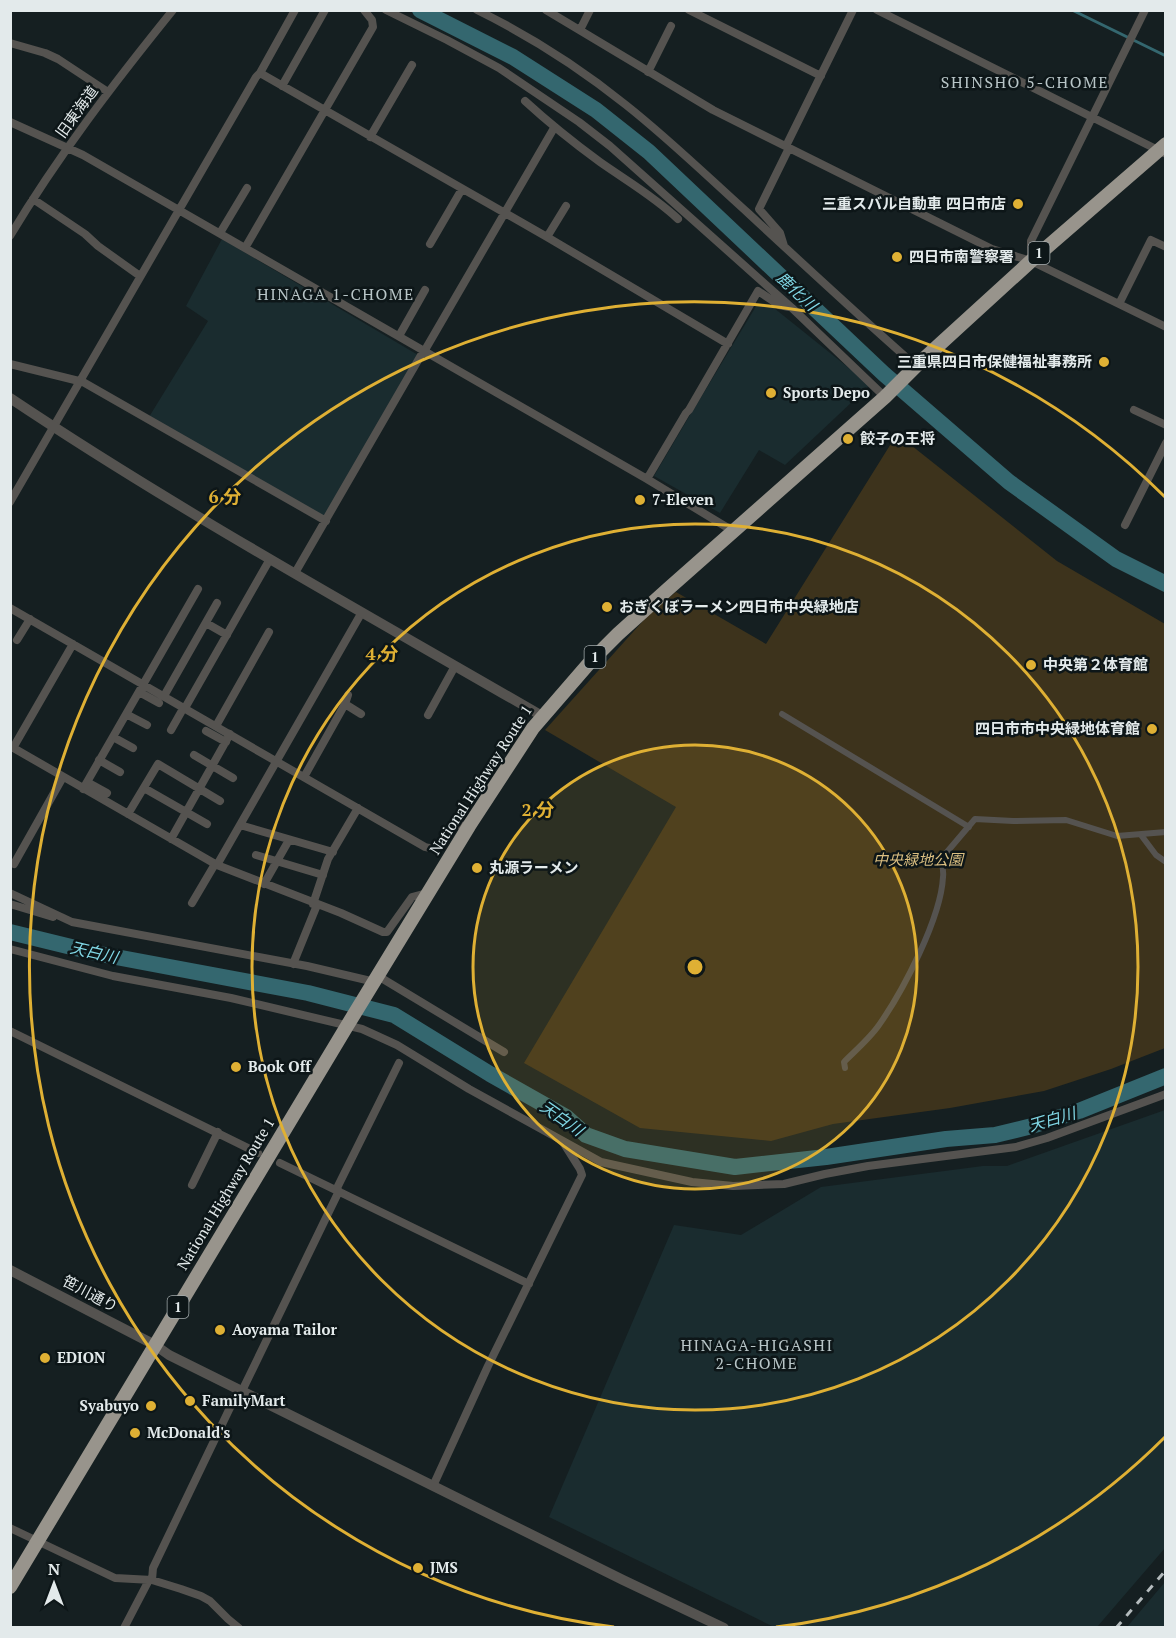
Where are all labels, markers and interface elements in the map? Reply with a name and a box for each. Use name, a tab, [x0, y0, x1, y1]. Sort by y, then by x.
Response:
district label: SHINSHO 5-CHOME	[941, 71, 1109, 93]
street label: 旧東海道	[50, 81, 102, 142]
place label: 三重スバル自動車 四日市店	[822, 193, 1006, 213]
marker: 三重スバル自動車 四日市店	[1011, 197, 1025, 211]
road number: 1	[1028, 242, 1050, 264]
place label: 四日市南警察署	[909, 246, 1014, 266]
marker: 四日市南警察署	[890, 250, 904, 264]
water label: 鹿化川	[772, 267, 824, 317]
district label: HINAGA 1-CHOME	[257, 283, 415, 305]
place label: 三重県四日市保健福祉事務所	[897, 351, 1092, 371]
marker: 三重県四日市保健福祉事務所	[1097, 355, 1111, 369]
place label: Sports Depo	[783, 382, 870, 402]
marker: Sports Depo	[764, 386, 778, 400]
place label: 餃子の王将	[860, 428, 935, 448]
marker: 餃子の王将	[841, 432, 855, 446]
text: 6 分	[208, 484, 242, 508]
place label: 7-Eleven	[652, 489, 714, 509]
marker: 7-Eleven	[633, 493, 647, 507]
place label: おぎくぼラーメン四日市中央緑地店	[619, 596, 859, 616]
marker: おぎくぼラーメン四日市中央緑地店	[600, 600, 614, 614]
text: 4 分	[365, 641, 399, 665]
road number: 1	[584, 646, 606, 668]
place label: 中央第２体育館	[1043, 654, 1148, 674]
marker: 中央第２体育館	[1024, 658, 1038, 672]
street label: National Highway Route 1	[424, 701, 536, 858]
place label: 四日市市中央緑地体育館	[975, 718, 1140, 738]
marker: 四日市市中央緑地体育館	[1145, 722, 1159, 736]
text: 2 分	[521, 797, 555, 821]
park label: 中央緑地公園	[873, 849, 965, 869]
place label: 丸源ラーメン	[489, 857, 578, 877]
marker: 丸源ラーメン	[470, 861, 484, 875]
water label: 天白川	[68, 936, 122, 969]
centre of rings	[685, 957, 705, 977]
place label: Book Off	[248, 1056, 312, 1076]
marker: Book Off	[229, 1060, 243, 1074]
water label: 天白川	[536, 1095, 590, 1142]
water label: 天白川	[1026, 1101, 1080, 1136]
street label: National Highway Route 1	[172, 1114, 279, 1273]
street label: 笹川通り	[59, 1270, 122, 1316]
road number: 1	[168, 1296, 188, 1318]
place label: Aoyama Tailor	[232, 1319, 337, 1339]
marker: Aoyama Tailor	[213, 1323, 227, 1337]
district label: HINAGA-HIGASHI 2-CHOME	[680, 1334, 834, 1374]
place label: EDION	[57, 1347, 106, 1367]
marker: EDION	[38, 1351, 52, 1365]
place label: FamilyMart	[202, 1390, 285, 1410]
marker: FamilyMart	[183, 1394, 197, 1408]
place label: Syabuyo	[80, 1395, 139, 1415]
marker: Syabuyo	[144, 1399, 158, 1413]
place label: McDonald's	[147, 1422, 231, 1442]
marker: McDonald's	[128, 1426, 142, 1440]
north arrow	[24, 1554, 84, 1614]
place label: JMS	[430, 1557, 458, 1577]
text: N	[48, 1558, 60, 1580]
marker: JMS	[411, 1561, 425, 1575]

